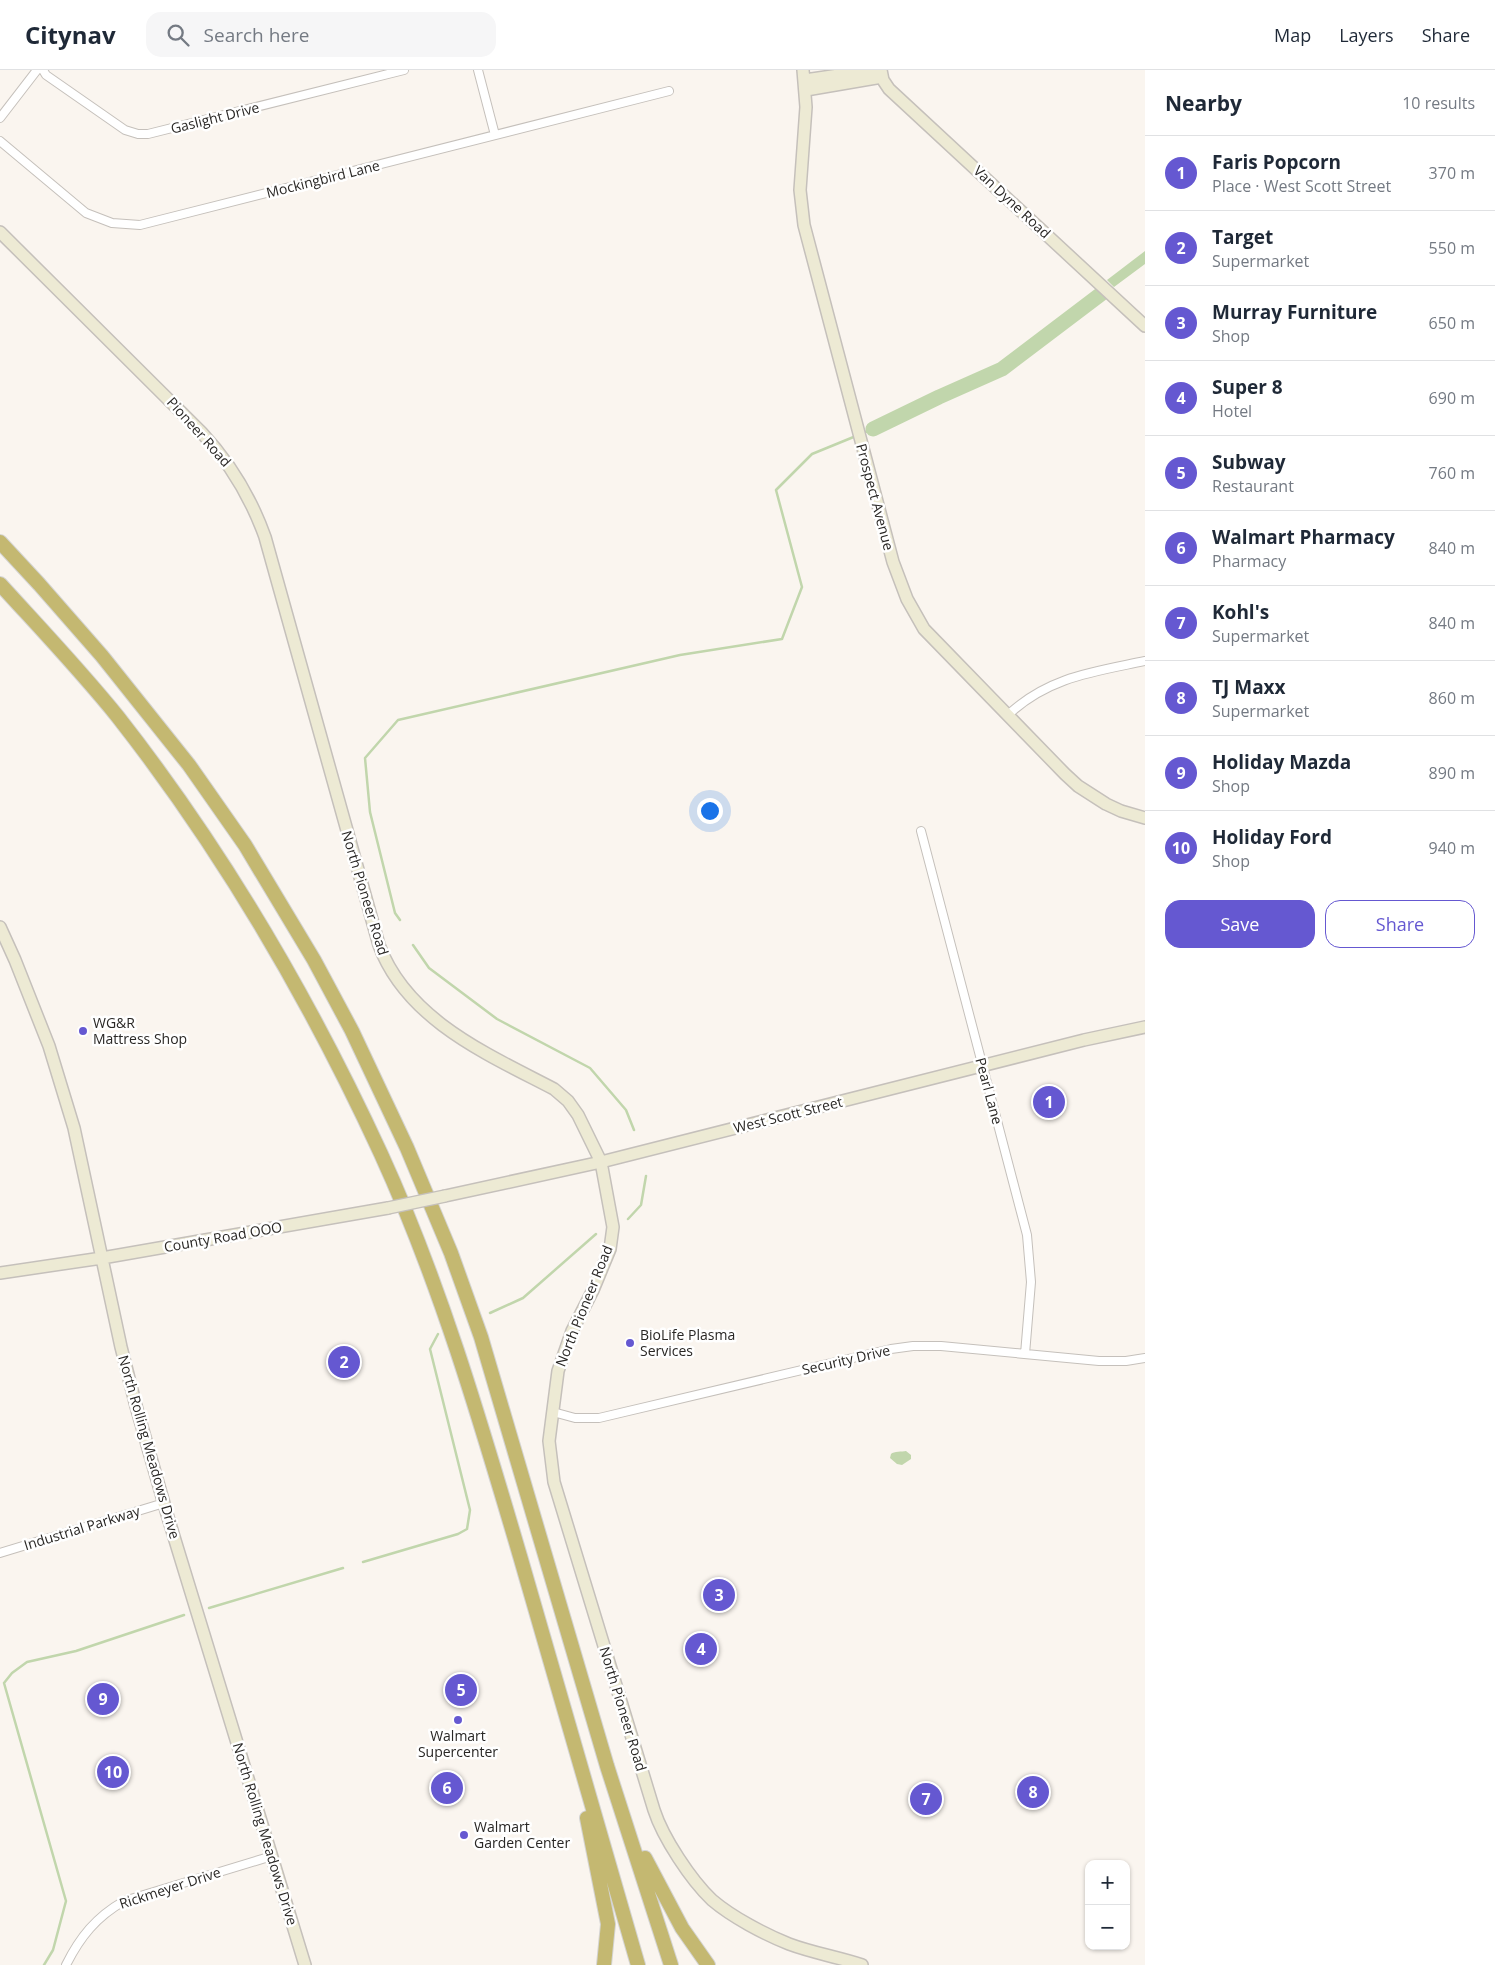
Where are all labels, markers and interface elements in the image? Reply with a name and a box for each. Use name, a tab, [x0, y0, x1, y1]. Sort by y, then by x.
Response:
search box	[146, 12, 496, 57]
text: Citynav	[25, 18, 116, 51]
icon: search	[164, 21, 192, 49]
text: Search here	[204, 22, 309, 48]
text: Map	[1274, 23, 1311, 47]
text: Layers	[1339, 23, 1394, 47]
text: Share	[1422, 23, 1470, 47]
text: Nearby	[1165, 89, 1242, 117]
text: 10 results	[1402, 92, 1475, 114]
street label: Gaslight Drive	[169, 97, 261, 138]
text: Faris Popcorn	[1212, 149, 1341, 175]
street label: Mockingbird Lane	[264, 155, 382, 202]
street label: Van Dyne Road	[970, 161, 1055, 242]
text: 1	[1176, 162, 1186, 184]
text: 370 m	[1429, 162, 1475, 184]
text: Place · West Scott Street	[1212, 175, 1391, 197]
text: Target	[1212, 224, 1273, 250]
text: 2	[1176, 237, 1186, 259]
text: 550 m	[1429, 237, 1475, 259]
text: Supermarket	[1212, 250, 1309, 272]
text: Murray Furniture	[1212, 299, 1377, 325]
text: 3	[1176, 312, 1186, 334]
text: 650 m	[1429, 312, 1475, 334]
text: Shop	[1212, 325, 1250, 347]
text: Super 8	[1212, 374, 1283, 400]
text: 4	[1176, 387, 1186, 409]
text: 690 m	[1429, 387, 1475, 409]
street label: Pioneer Road	[163, 393, 236, 471]
text: Hotel	[1212, 400, 1252, 422]
street label: Prospect Avenue	[852, 441, 899, 552]
text: Subway	[1212, 449, 1286, 475]
text: 5	[1176, 462, 1186, 484]
text: 760 m	[1429, 462, 1475, 484]
text: Restaurant	[1212, 475, 1294, 497]
text: Walmart Pharmacy	[1212, 524, 1395, 550]
text: 6	[1176, 537, 1186, 559]
text: 840 m	[1429, 537, 1475, 559]
text: Pharmacy	[1212, 550, 1286, 572]
text: Kohl's	[1212, 599, 1269, 625]
text: 7	[1176, 612, 1186, 634]
text: 840 m	[1429, 612, 1475, 634]
text: Supermarket	[1212, 625, 1309, 647]
text: TJ Maxx	[1212, 674, 1286, 700]
text: 8	[1176, 687, 1186, 709]
text: 860 m	[1429, 687, 1475, 709]
text: Supermarket	[1212, 700, 1309, 722]
text: Holiday Mazda	[1212, 749, 1351, 775]
text: 9	[1176, 762, 1186, 784]
text: 890 m	[1429, 762, 1475, 784]
text: Shop	[1212, 775, 1250, 797]
your location	[697, 798, 723, 824]
text: Holiday Ford	[1212, 824, 1332, 850]
street label: North Pioneer Road	[337, 828, 393, 957]
text: 10	[1172, 837, 1190, 859]
text: 940 m	[1429, 837, 1475, 859]
text: Shop	[1212, 850, 1250, 872]
button: Save	[1165, 900, 1315, 948]
button: Share	[1325, 900, 1475, 948]
place label: WG&R Mattress Shop	[93, 1013, 187, 1048]
marker: WG&R Mattress Shop	[77, 1025, 89, 1037]
street label: Pearl Lane	[971, 1055, 1008, 1127]
pin: 1	[1033, 1083, 1065, 1121]
street label: West Scott Street	[731, 1092, 844, 1137]
street label: County Road OOO	[162, 1217, 284, 1256]
street label: North Pioneer Road	[550, 1242, 617, 1369]
place label: BioLife Plasma Services	[640, 1325, 735, 1360]
marker: BioLife Plasma Services	[624, 1337, 636, 1349]
street label: Security Drive	[800, 1340, 892, 1379]
pin: 2	[328, 1343, 360, 1381]
street label: North Rolling Meadows Drive	[114, 1353, 185, 1541]
street label: Industrial Parkway	[21, 1501, 143, 1554]
pin: 3	[703, 1576, 735, 1614]
pin: 4	[685, 1630, 717, 1668]
street label: North Pioneer Road	[595, 1644, 651, 1773]
pin: 5	[445, 1671, 477, 1709]
pin: 9	[87, 1680, 119, 1718]
marker: Walmart Supercenter	[452, 1714, 464, 1726]
place label: Walmart Supercenter	[418, 1726, 498, 1761]
street label: North Rolling Meadows Drive	[229, 1740, 302, 1928]
pin: 10	[97, 1753, 129, 1791]
pin: 6	[431, 1769, 463, 1807]
pin: 8	[1017, 1773, 1049, 1811]
pin: 7	[910, 1780, 942, 1818]
place label: Walmart Garden Center	[474, 1817, 570, 1852]
marker: Walmart Garden Center	[458, 1829, 470, 1841]
map controls	[1085, 1860, 1130, 1950]
button: +	[1085, 1860, 1130, 1905]
street label: Rickmeyer Drive	[117, 1862, 223, 1913]
button: −	[1085, 1905, 1130, 1950]

